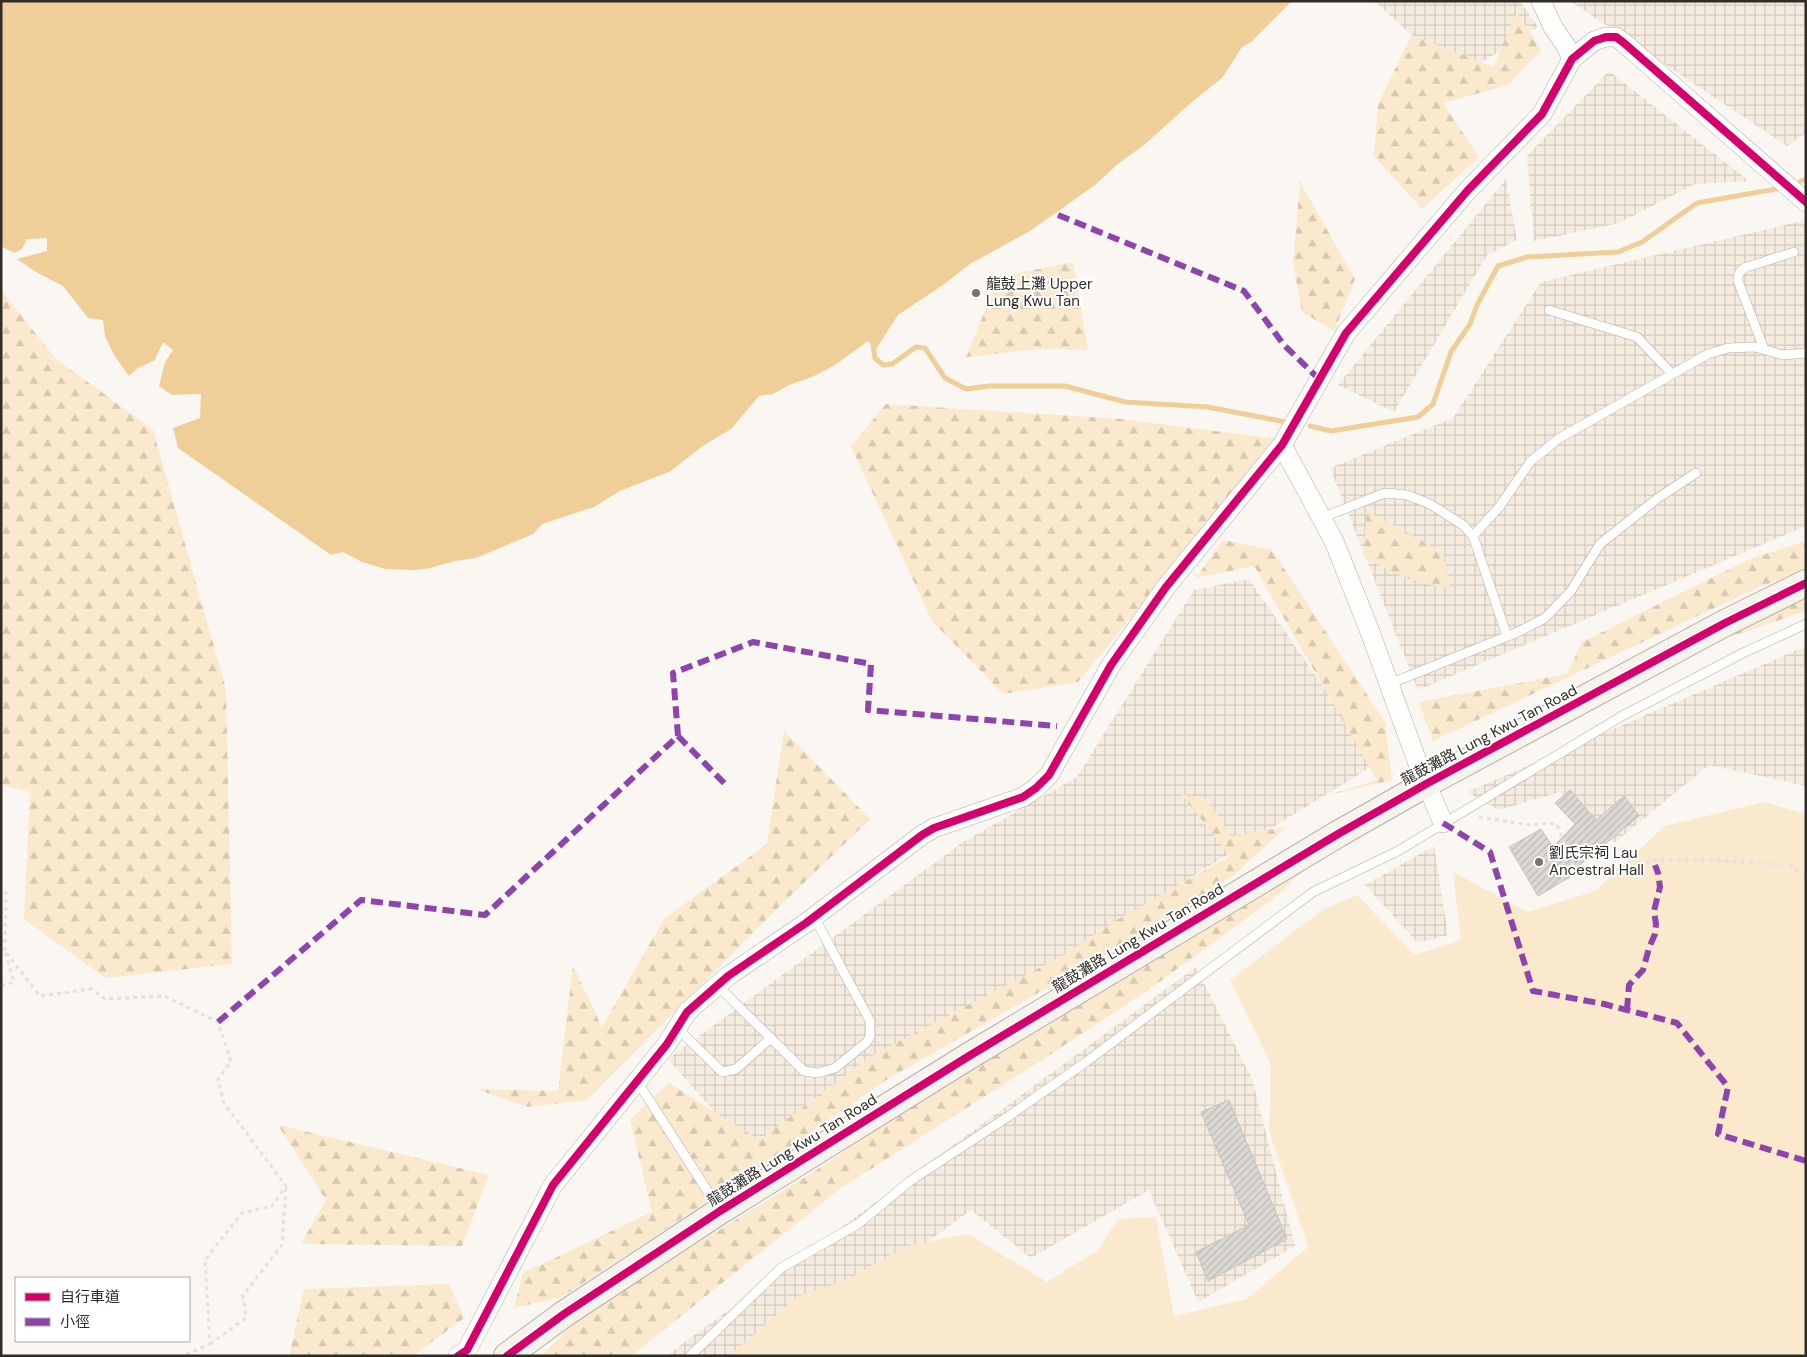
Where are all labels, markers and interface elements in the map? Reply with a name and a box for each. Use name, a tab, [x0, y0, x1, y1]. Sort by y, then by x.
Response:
place label: 龍鼓上灘 Upper Lung Kwu Tan	[986, 274, 1093, 311]
marker: 龍鼓上灘 Upper Lung Kwu Tan	[970, 287, 982, 299]
street label: 龍鼓灘路 Lung Kwu Tan Road	[1397, 680, 1581, 790]
place label: 劉氏宗祠 Lau Ancestral Hall	[1549, 843, 1644, 880]
marker: 劉氏宗祠 Lau Ancestral Hall	[1533, 856, 1545, 868]
street label: 龍鼓灘路 Lung Kwu Tan Road	[1049, 879, 1227, 997]
street label: 龍鼓灘路 Lung Kwu Tan Road	[703, 1089, 881, 1211]
legend	[15, 1277, 190, 1342]
text: 自行車道	[60, 1287, 120, 1307]
text: 小徑	[60, 1312, 90, 1332]

